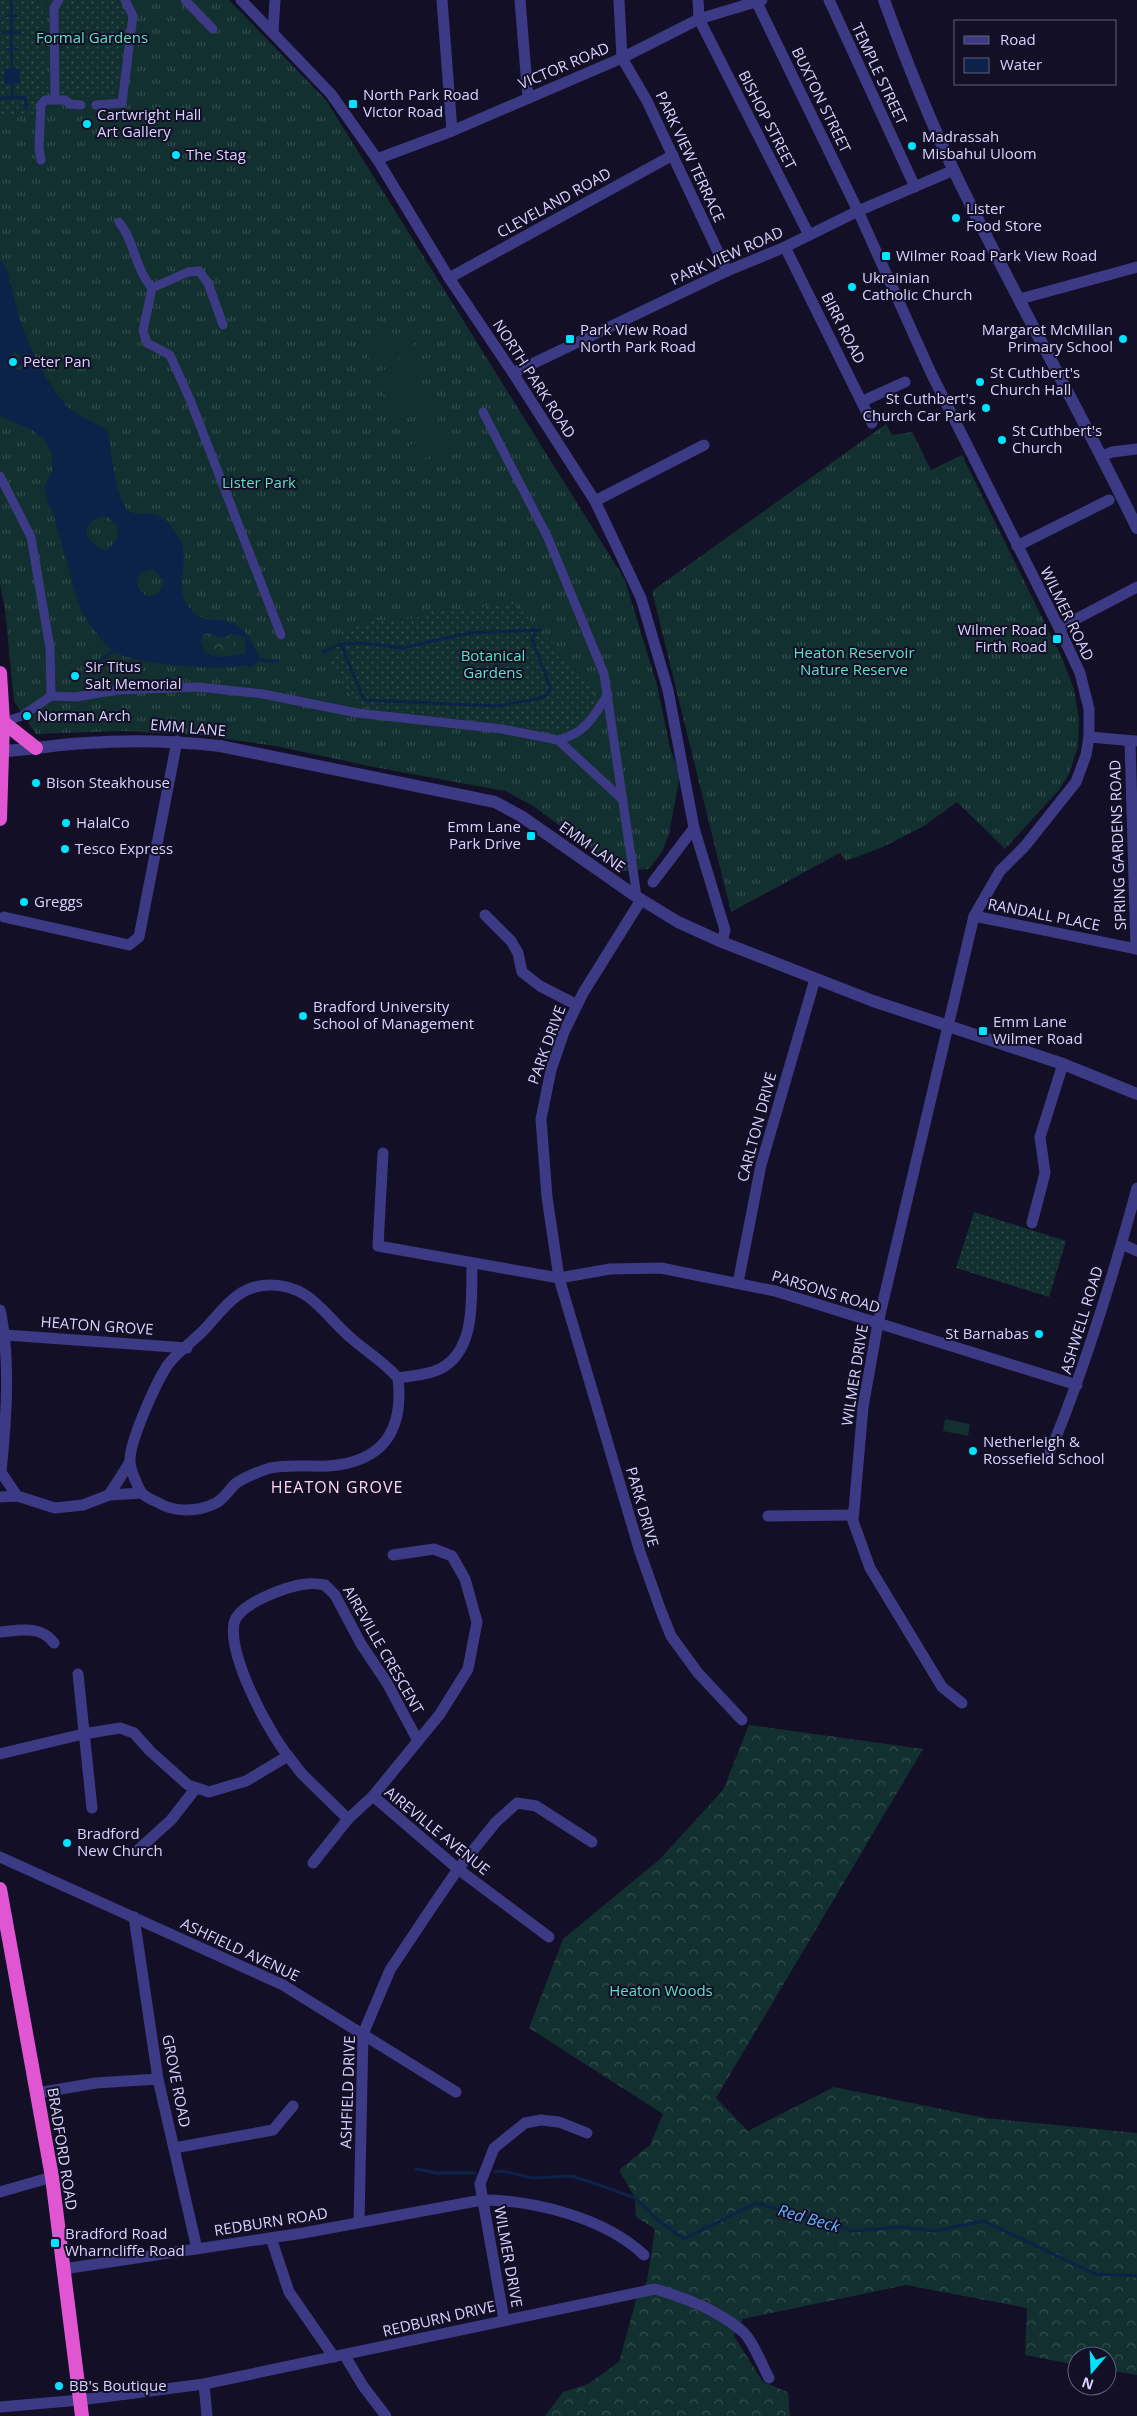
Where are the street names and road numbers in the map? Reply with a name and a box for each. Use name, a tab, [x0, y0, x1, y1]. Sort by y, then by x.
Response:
street label: TEMPLE STREET	[848, 20, 912, 128]
street label: VICTOR ROAD	[515, 37, 612, 93]
street label: BUXTON STREET	[788, 43, 856, 156]
street label: BISHOP STREET	[734, 67, 802, 173]
street label: PARK VIEW TERRACE	[652, 88, 730, 225]
street label: CLEVELAND ROAD	[493, 162, 614, 242]
street label: PARK VIEW ROAD	[667, 221, 786, 289]
street label: BIRR ROAD	[817, 288, 870, 367]
street label: NORTH PARK ROAD	[489, 315, 581, 442]
street label: WILMER ROAD	[1037, 563, 1099, 664]
street label: EMM LANE	[149, 714, 227, 740]
street label: SPRING GARDENS ROAD	[1104, 760, 1130, 931]
street label: EMM LANE	[556, 816, 630, 876]
street label: RANDALL PLACE	[986, 893, 1102, 935]
street label: PARK DRIVE	[523, 1002, 570, 1087]
street label: CARLTON DRIVE	[732, 1070, 780, 1184]
street label: ASHWELL ROAD	[1055, 1263, 1107, 1376]
street label: PARSONS ROAD	[770, 1265, 883, 1317]
street label: HEATON GROVE	[40, 1311, 154, 1339]
street label: WILMER DRIVE	[836, 1323, 872, 1427]
street label: PARK DRIVE	[622, 1464, 664, 1549]
street label: AIREVILLE CRESCENT	[339, 1582, 429, 1718]
street label: AIREVILLE AVENUE	[381, 1782, 494, 1879]
street label: ASHFIELD AVENUE	[178, 1913, 303, 1985]
street label: GROVE ROAD	[158, 2033, 196, 2129]
street label: ASHFIELD DRIVE	[335, 2035, 359, 2149]
street label: BRADFORD ROAD	[43, 2086, 83, 2212]
street label: REDBURN ROAD	[213, 2202, 329, 2240]
street label: WILMER DRIVE	[490, 2205, 528, 2309]
street label: REDBURN DRIVE	[380, 2295, 497, 2341]

